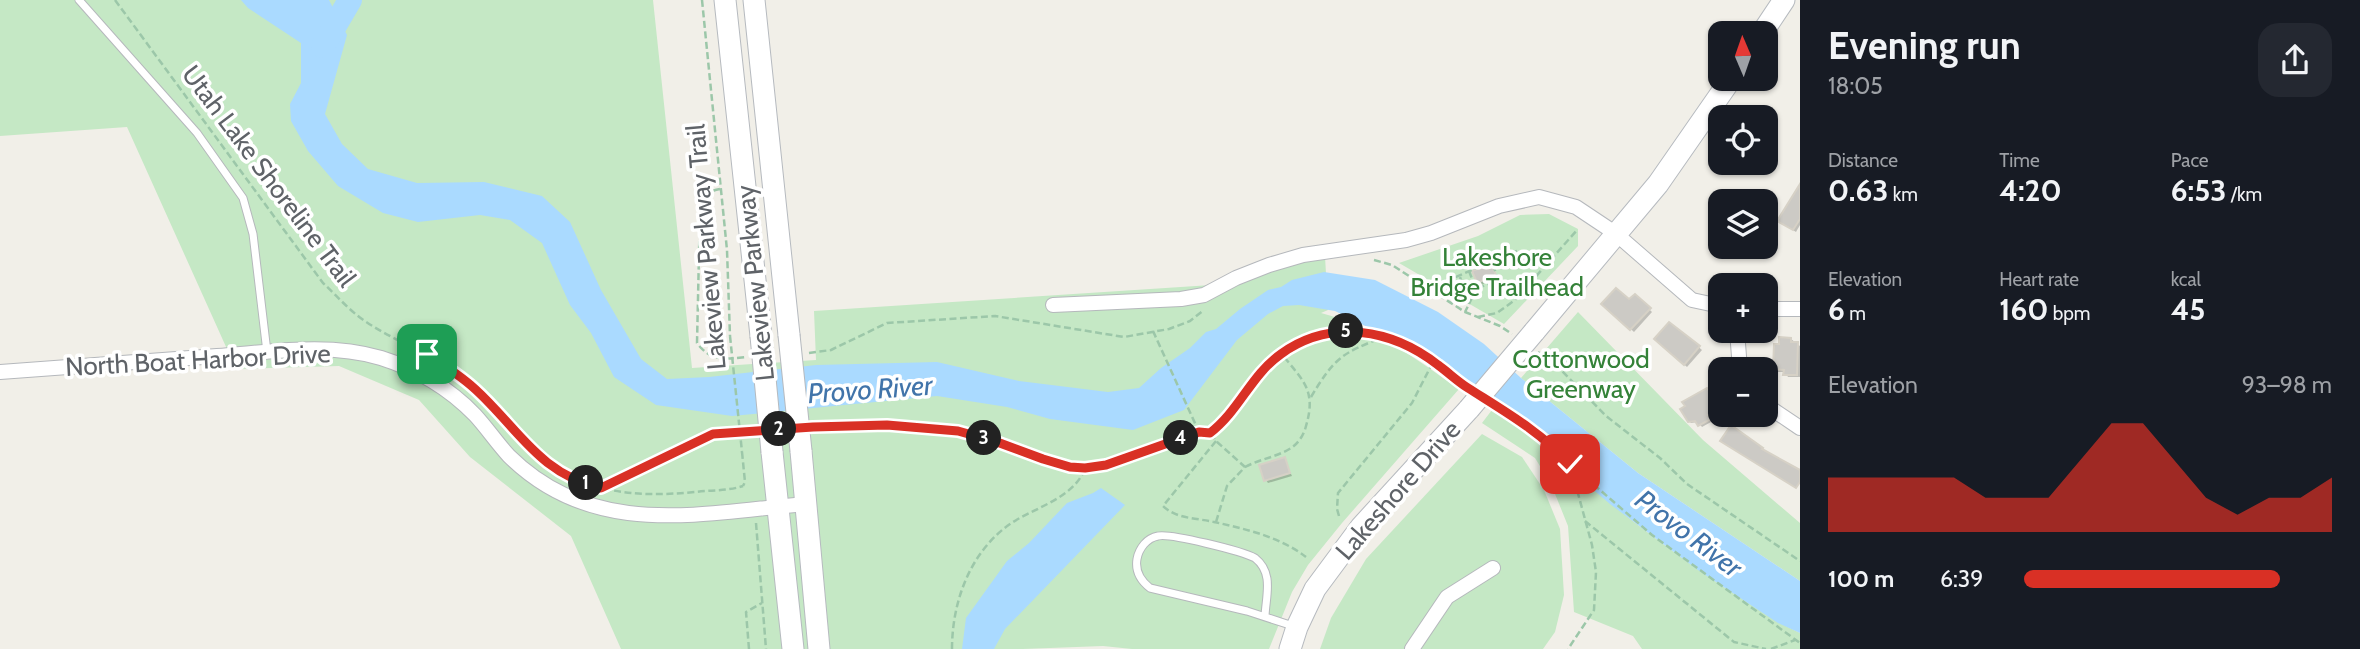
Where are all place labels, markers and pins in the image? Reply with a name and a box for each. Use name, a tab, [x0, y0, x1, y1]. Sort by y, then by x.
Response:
pin: 5	[1328, 314, 1364, 348]
pin	[397, 324, 457, 384]
pin: 2	[762, 412, 796, 446]
pin: 3	[967, 420, 1002, 456]
pin: 4	[1164, 420, 1198, 456]
pin	[1540, 434, 1600, 494]
pin: 1	[568, 466, 604, 500]

